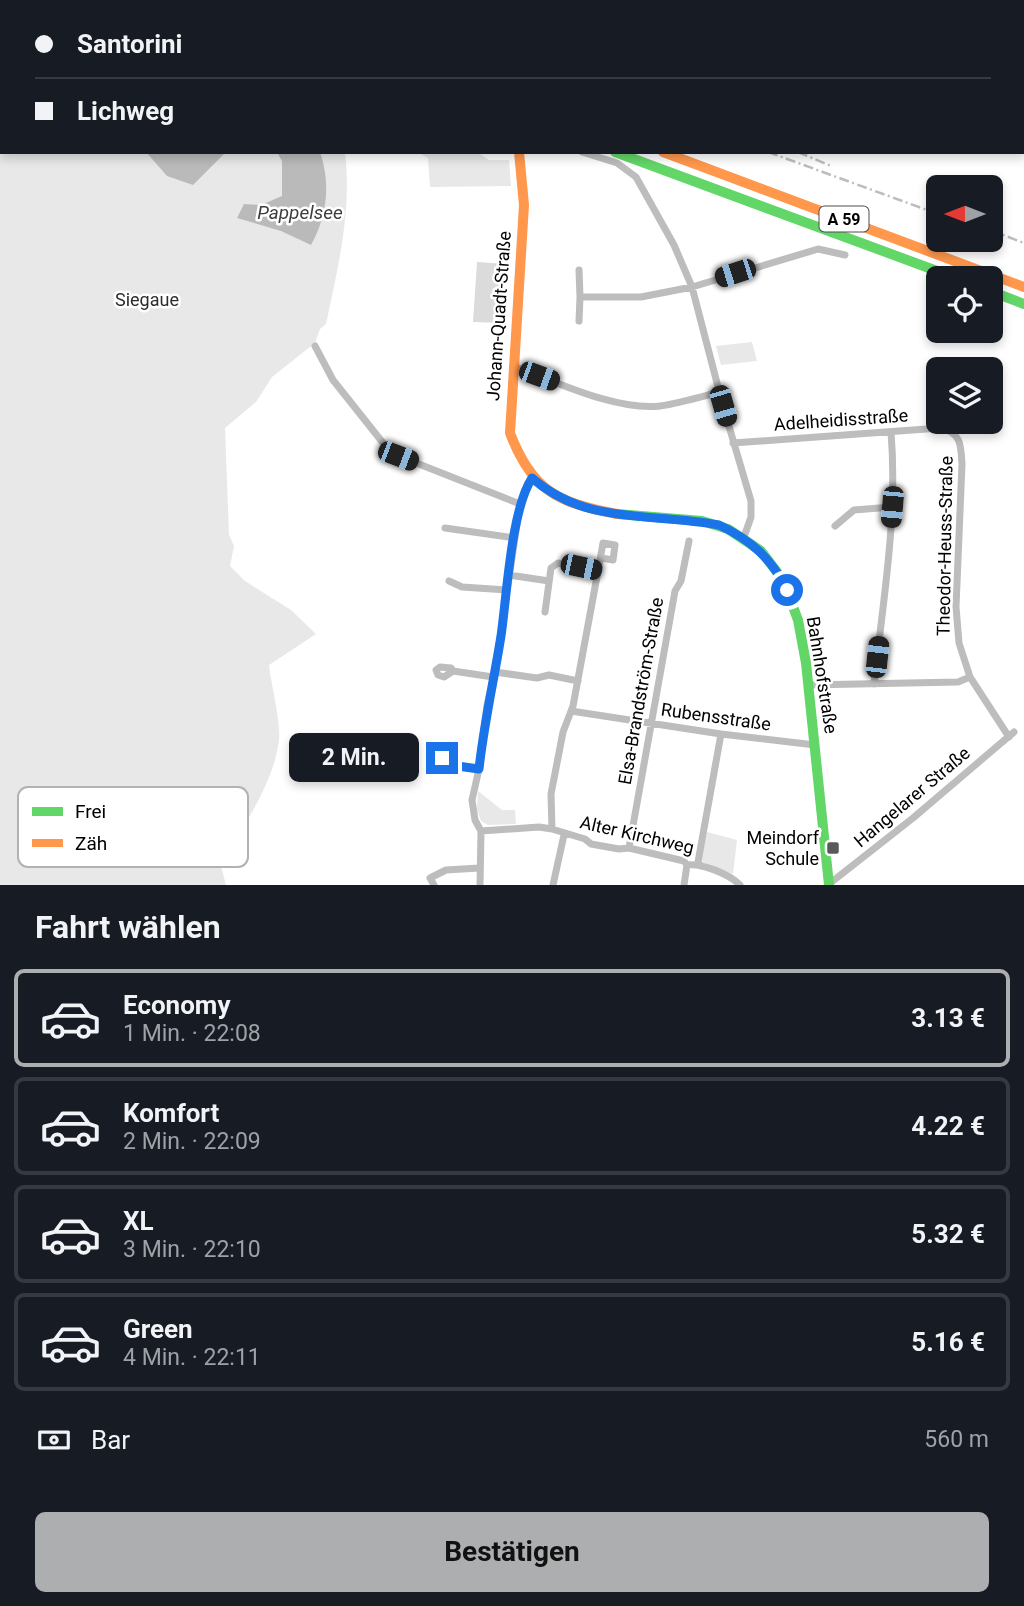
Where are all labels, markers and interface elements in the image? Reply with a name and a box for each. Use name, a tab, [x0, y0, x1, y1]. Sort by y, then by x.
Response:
text: Santorini	[77, 29, 183, 59]
text: Lichweg	[77, 96, 174, 126]
north arrow	[926, 175, 1003, 252]
map controls	[926, 175, 1003, 434]
water label: Pappelsee	[257, 201, 343, 224]
road number: A 59	[820, 206, 868, 232]
street label: Johann-Quadt-Straße	[482, 230, 515, 402]
car	[712, 257, 759, 289]
button: locate	[926, 266, 1003, 343]
park label: Siegaue	[115, 289, 179, 310]
button: layers	[926, 357, 1003, 434]
car	[516, 359, 563, 393]
car	[708, 383, 739, 429]
street label: Adelheidisstraße	[773, 404, 909, 435]
car	[375, 439, 422, 473]
street label: Theodor-Heuss-Straße	[932, 456, 957, 636]
car	[880, 485, 905, 529]
car	[559, 552, 604, 582]
route start	[771, 574, 803, 606]
street label: Elsa-Brandström-Straße	[614, 596, 667, 786]
street label: Bahnhofstraße	[803, 615, 842, 735]
car	[865, 635, 890, 679]
street label: Rubensstraße	[660, 698, 772, 735]
callout: 2 Min.	[288, 734, 418, 782]
route end	[426, 742, 458, 774]
street label: Hangelarer Straße	[849, 742, 974, 851]
text: 2 Min.	[322, 744, 386, 771]
legend	[18, 787, 248, 867]
text: Frei	[75, 800, 106, 823]
street label: Alter Kirchweg	[578, 811, 696, 858]
place label: Meindorf Schule	[747, 827, 820, 869]
text: Zäh	[75, 832, 107, 855]
marker: Meindorf Schule	[825, 840, 841, 856]
text: Fahrt wählen	[35, 908, 221, 946]
icon: car	[39, 987, 102, 1050]
text: Economy	[123, 990, 230, 1020]
text: 3.13 €	[911, 1003, 985, 1033]
text: 1 Min. · 22:08	[123, 1020, 261, 1047]
icon: car	[39, 1095, 102, 1158]
text: Komfort	[123, 1098, 219, 1128]
text: 4.22 €	[911, 1111, 985, 1141]
text: 2 Min. · 22:09	[123, 1128, 261, 1155]
icon: car	[39, 1203, 102, 1266]
text: XL	[123, 1206, 154, 1236]
text: 5.32 €	[911, 1219, 985, 1249]
text: 3 Min. · 22:10	[123, 1236, 261, 1263]
icon: car	[39, 1311, 102, 1374]
text: Green	[123, 1314, 193, 1344]
text: 5.16 €	[911, 1327, 985, 1357]
text: 4 Min. · 22:11	[123, 1344, 261, 1371]
icon: cash	[35, 1421, 73, 1459]
text: Bar	[91, 1425, 130, 1455]
text: 560 m	[924, 1426, 989, 1453]
button: Bestätigen	[35, 1512, 989, 1592]

